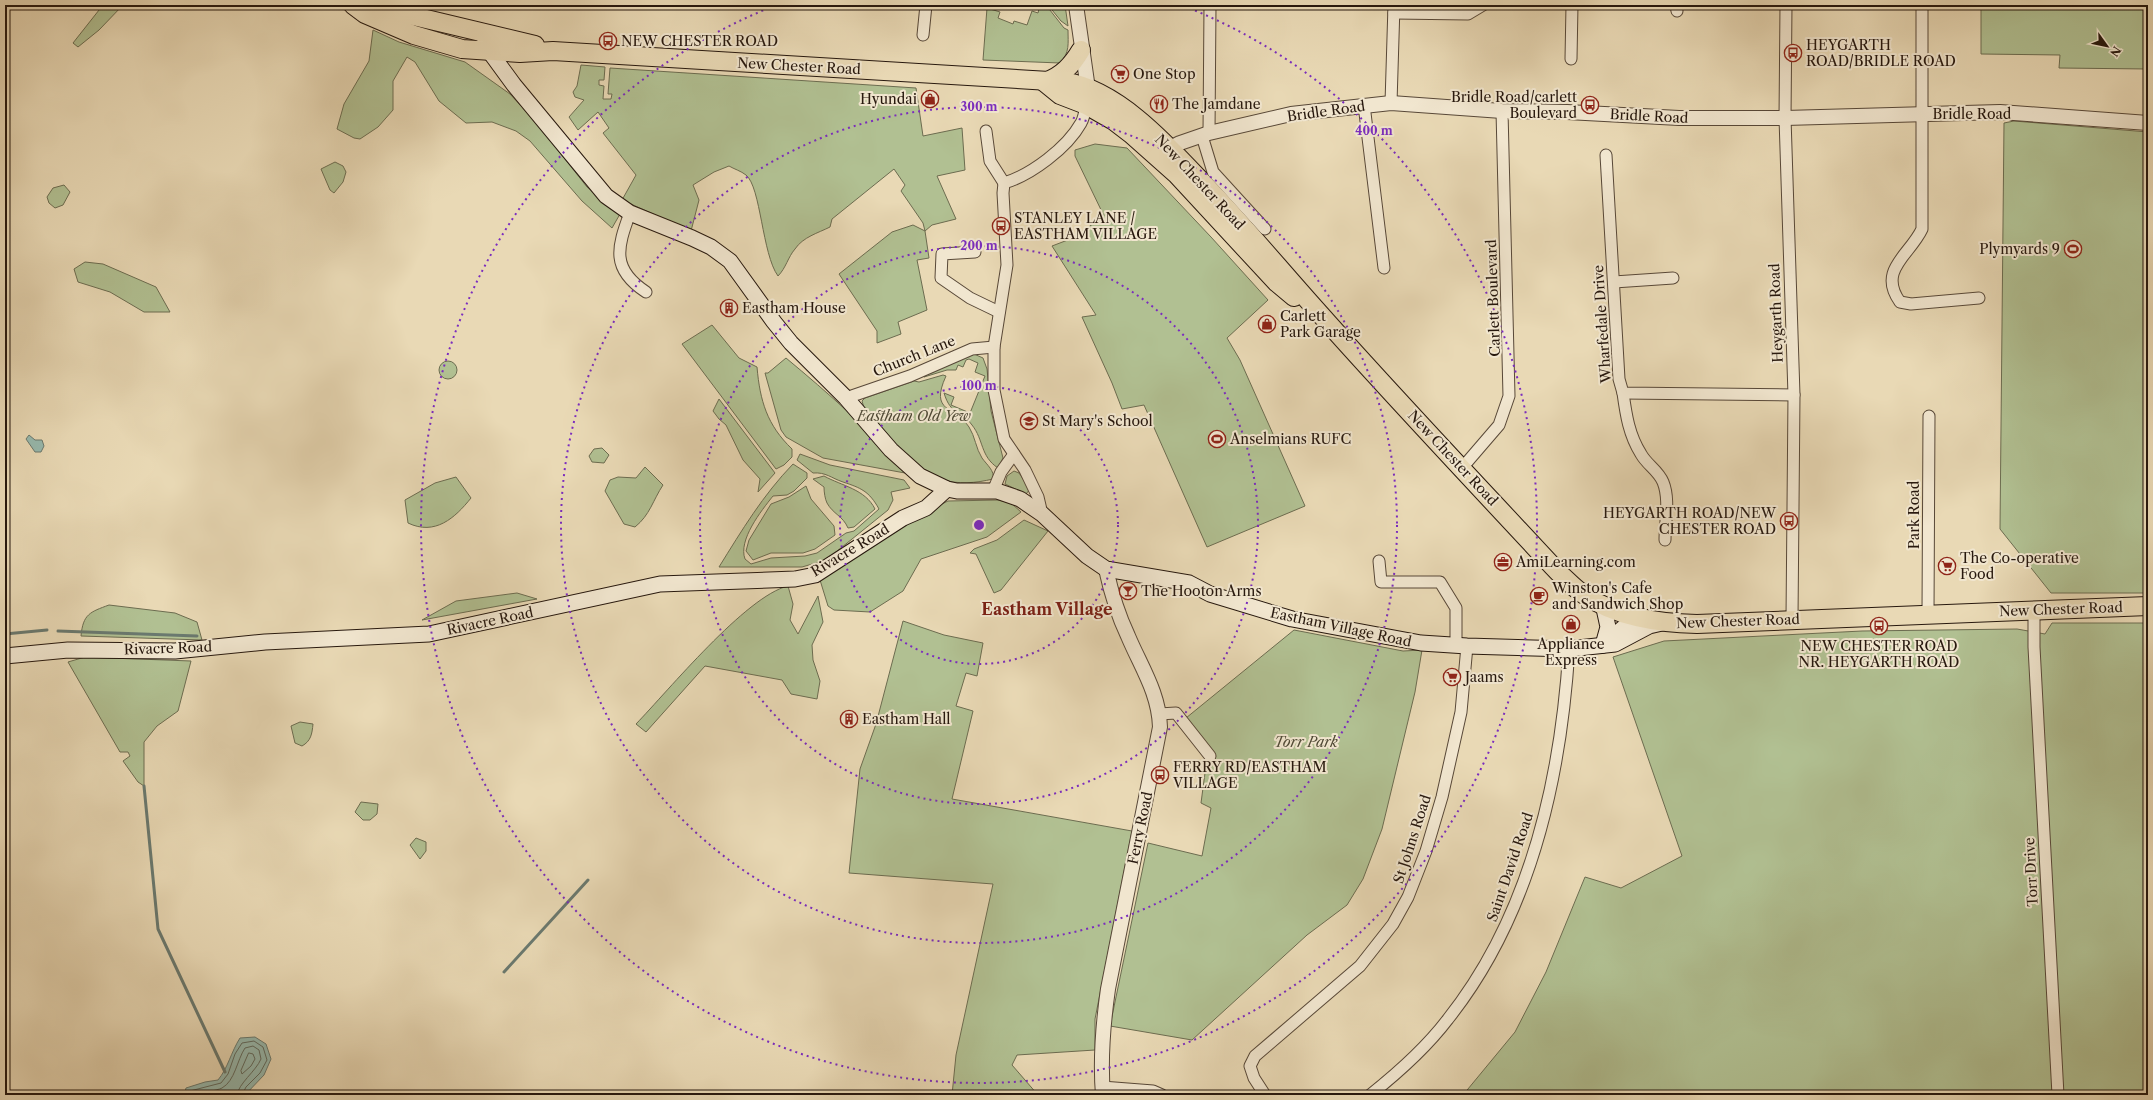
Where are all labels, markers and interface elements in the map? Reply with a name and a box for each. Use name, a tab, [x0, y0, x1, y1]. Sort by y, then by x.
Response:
north arrow	[2087, 26, 2127, 66]
bus stop icon: NEW CHESTER ROAD	[598, 31, 618, 51]
place label: NEW CHESTER ROAD	[621, 32, 778, 50]
place label: HEYGARTH ROAD/BRIDLE ROAD	[1806, 36, 1956, 70]
bus stop icon: HEYGARTH ROAD/BRIDLE ROAD	[1783, 43, 1803, 63]
text: N	[2107, 44, 2124, 60]
street label: New Chester Road	[737, 54, 862, 78]
supermarket icon: One Stop	[1110, 64, 1130, 84]
place label: One Stop	[1133, 65, 1196, 83]
place label: Bridle Road/carlett Boulevard	[1451, 88, 1577, 122]
shop icon: Hyundai	[920, 89, 940, 109]
place label: Hyundai	[860, 90, 917, 108]
restaurant icon: The Jamdane	[1149, 94, 1169, 114]
place label: The Jamdane	[1172, 95, 1261, 113]
bus stop icon: Bridle Road/carlett Boulevard	[1580, 95, 1600, 115]
street label: Bridle Road	[1286, 97, 1367, 125]
text: 300 m	[960, 99, 998, 114]
street label: Bridle Road	[1609, 105, 1689, 127]
street label: Bridle Road	[1933, 105, 2012, 123]
text: 400 m	[1355, 123, 1393, 138]
street label: New Chester Road	[1151, 131, 1249, 234]
place label: STANLEY LANE / EASTHAM VILLAGE	[1014, 209, 1157, 243]
bus stop icon: STANLEY LANE / EASTHAM VILLAGE	[991, 216, 1011, 236]
text: 200 m	[960, 238, 998, 253]
street label: Carlett Boulevard	[1482, 239, 1504, 357]
sports icon: Plymyards 9	[2063, 239, 2083, 259]
place label: Plymyards 9	[1979, 240, 2060, 258]
street label: Heygarth Road	[1765, 263, 1787, 363]
street label: Wharfedale Drive	[1589, 264, 1615, 385]
building icon: Eastham House	[719, 298, 739, 318]
place label: Eastham House	[742, 299, 846, 317]
place label: Carlett Park Garage	[1280, 307, 1361, 341]
shop icon: Carlett Park Garage	[1257, 314, 1277, 334]
street label: Church Lane	[870, 331, 958, 381]
text: 100 m	[961, 378, 997, 393]
park label: Eastham Old Yew	[856, 407, 972, 425]
street label: New Chester Road	[1404, 407, 1502, 510]
school or university icon: St Mary's School	[1019, 411, 1039, 431]
place label: St Mary's School	[1042, 412, 1153, 430]
sports icon: Anselmians RUFC	[1207, 429, 1227, 449]
place label: Anselmians RUFC	[1229, 430, 1351, 448]
street label: Park Road	[1905, 480, 1923, 549]
place label: HEYGARTH ROAD/NEW CHESTER ROAD	[1603, 504, 1777, 538]
bus stop icon: HEYGARTH ROAD/NEW CHESTER ROAD	[1779, 511, 1799, 531]
centre of rings	[972, 518, 986, 532]
street label: Rivacre Road	[808, 519, 893, 580]
place label: The Co-operative Food	[1960, 549, 2079, 583]
office icon: AmiLearning.com	[1493, 552, 1513, 572]
place label: AmiLearning.com	[1515, 553, 1636, 571]
supermarket icon: The Co-operative Food	[1937, 556, 1957, 576]
place label: Winston's Cafe and Sandwich Shop	[1551, 579, 1683, 613]
bar icon: The Hooton Arms	[1118, 581, 1138, 601]
place label: The Hooton Arms	[1141, 582, 1262, 600]
cafe icon: Winston's Cafe and Sandwich Shop	[1529, 586, 1549, 606]
street label: New Chester Road	[1999, 598, 2124, 620]
district label: Eastham Village	[981, 599, 1113, 619]
street label: Rivacre Road	[445, 603, 535, 639]
street label: Eastham Village Road	[1269, 603, 1414, 651]
street label: New Chester Road	[1676, 610, 1801, 632]
shop icon: Appliance Express	[1561, 614, 1581, 634]
bus stop icon: NEW CHESTER ROAD NR. HEYGARTH ROAD	[1869, 616, 1889, 636]
place label: Appliance Express	[1536, 635, 1605, 669]
street label: Rivacre Road	[124, 637, 213, 659]
place label: NEW CHESTER ROAD NR. HEYGARTH ROAD	[1799, 637, 1959, 671]
supermarket icon: Jaams	[1442, 667, 1462, 687]
place label: Jaams	[1463, 668, 1504, 686]
building icon: Eastham Hall	[839, 709, 859, 729]
place label: Eastham Hall	[862, 710, 951, 728]
park label: Torr Park	[1274, 733, 1338, 751]
place label: FERRY RD/EASTHAM VILLAGE	[1172, 758, 1327, 792]
bus stop icon: FERRY RD/EASTHAM VILLAGE	[1150, 765, 1170, 785]
street label: Ferry Road	[1124, 790, 1157, 866]
street label: St Johns Road	[1389, 792, 1435, 886]
street label: Saint David Road	[1483, 810, 1537, 924]
street label: Torr Drive	[2020, 837, 2042, 907]

